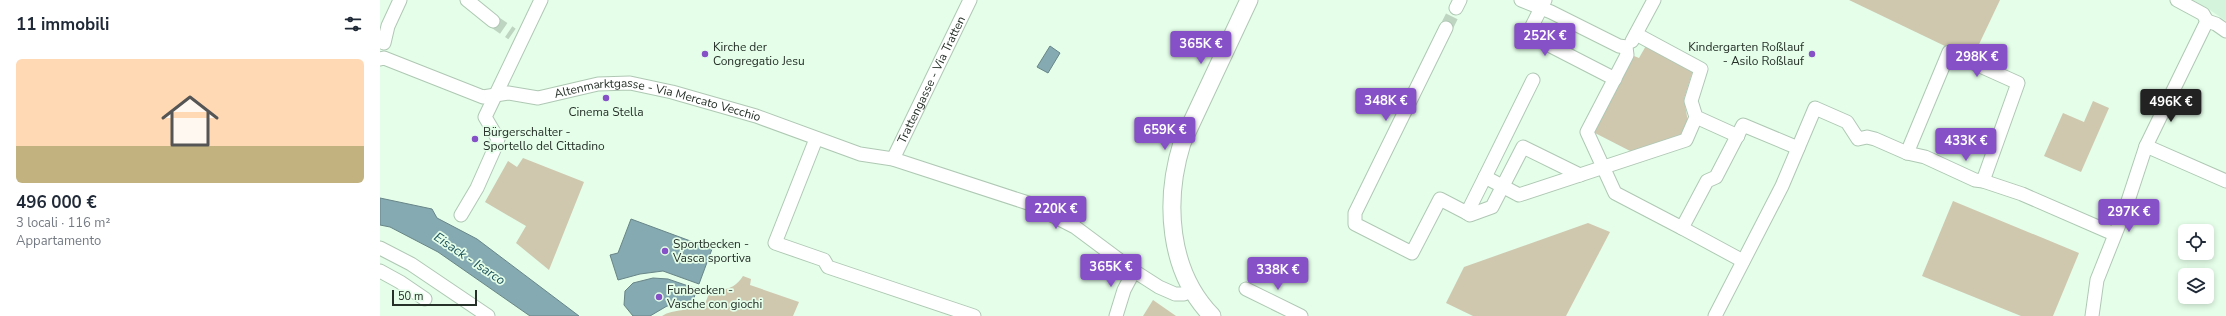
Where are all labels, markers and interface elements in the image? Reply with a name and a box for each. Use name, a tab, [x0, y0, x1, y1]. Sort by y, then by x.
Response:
text: 11 immobili	[16, 13, 109, 36]
icon: filters	[342, 13, 364, 35]
street label: Trattengasse - Via Tratten	[894, 13, 969, 146]
pin: 252K €	[1512, 23, 1578, 57]
text: 252K €	[1523, 27, 1567, 45]
pin: 365K €	[1168, 31, 1234, 65]
text: 365K €	[1179, 35, 1223, 53]
place label: Kirche der Congregatio Jesu	[713, 39, 805, 69]
place label: Kindergarten Roßlauf - Asilo Roßlauf	[1688, 39, 1805, 69]
pin: 298K €	[1944, 44, 2010, 78]
text: 298K €	[1955, 48, 1999, 66]
marker: Kirche der Congregatio Jesu	[700, 49, 710, 59]
marker: Kindergarten Roßlauf - Asilo Roßlauf	[1807, 49, 1817, 59]
street label: Altenmarktgasse - Via Mercato Vecchio	[553, 75, 763, 125]
icon: home	[154, 85, 226, 157]
pin: 348K €	[1353, 88, 1419, 122]
pin: 496K €	[2138, 89, 2204, 123]
text: 348K €	[1364, 92, 1408, 110]
marker: Cinema Stella	[601, 93, 611, 103]
text: 496K €	[2149, 93, 2193, 111]
place label: Cinema Stella	[568, 104, 644, 120]
pin: 659K €	[1132, 117, 1198, 151]
text: 659K €	[1143, 121, 1187, 139]
place label: Bürgerschalter - Sportello del Cittadino	[483, 124, 605, 154]
pin: 433K €	[1933, 128, 1999, 162]
text: 433K €	[1944, 132, 1988, 150]
marker: Bürgerschalter - Sportello del Cittadino	[470, 134, 480, 144]
text: 496 000 €	[16, 191, 97, 214]
pin: 220K €	[1023, 196, 1089, 230]
pin: 297K €	[2096, 199, 2162, 233]
text: 220K €	[1034, 200, 1078, 218]
text: 297K €	[2107, 203, 2151, 221]
text: 3 locali · 116 m²	[16, 214, 110, 232]
map controls	[2178, 224, 2214, 304]
button: locate	[2178, 224, 2214, 260]
water label: Eisack - Isarco	[430, 228, 509, 289]
text: Appartamento	[16, 232, 101, 250]
place label: Sportbecken - Vasca sportiva	[672, 236, 751, 266]
marker: Sportbecken - Vasca sportiva	[660, 246, 670, 256]
pin: 365K €	[1078, 254, 1144, 288]
pin: 338K €	[1245, 257, 1311, 291]
text: 365K €	[1089, 258, 1133, 276]
text: 338K €	[1256, 261, 1300, 279]
button: layers	[2178, 268, 2214, 304]
place label: Funbecken - Vasche con giochi	[666, 282, 762, 312]
scale bar	[392, 288, 477, 307]
text: 50 m	[398, 289, 423, 304]
marker: Funbecken - Vasche con giochi	[654, 292, 664, 302]

